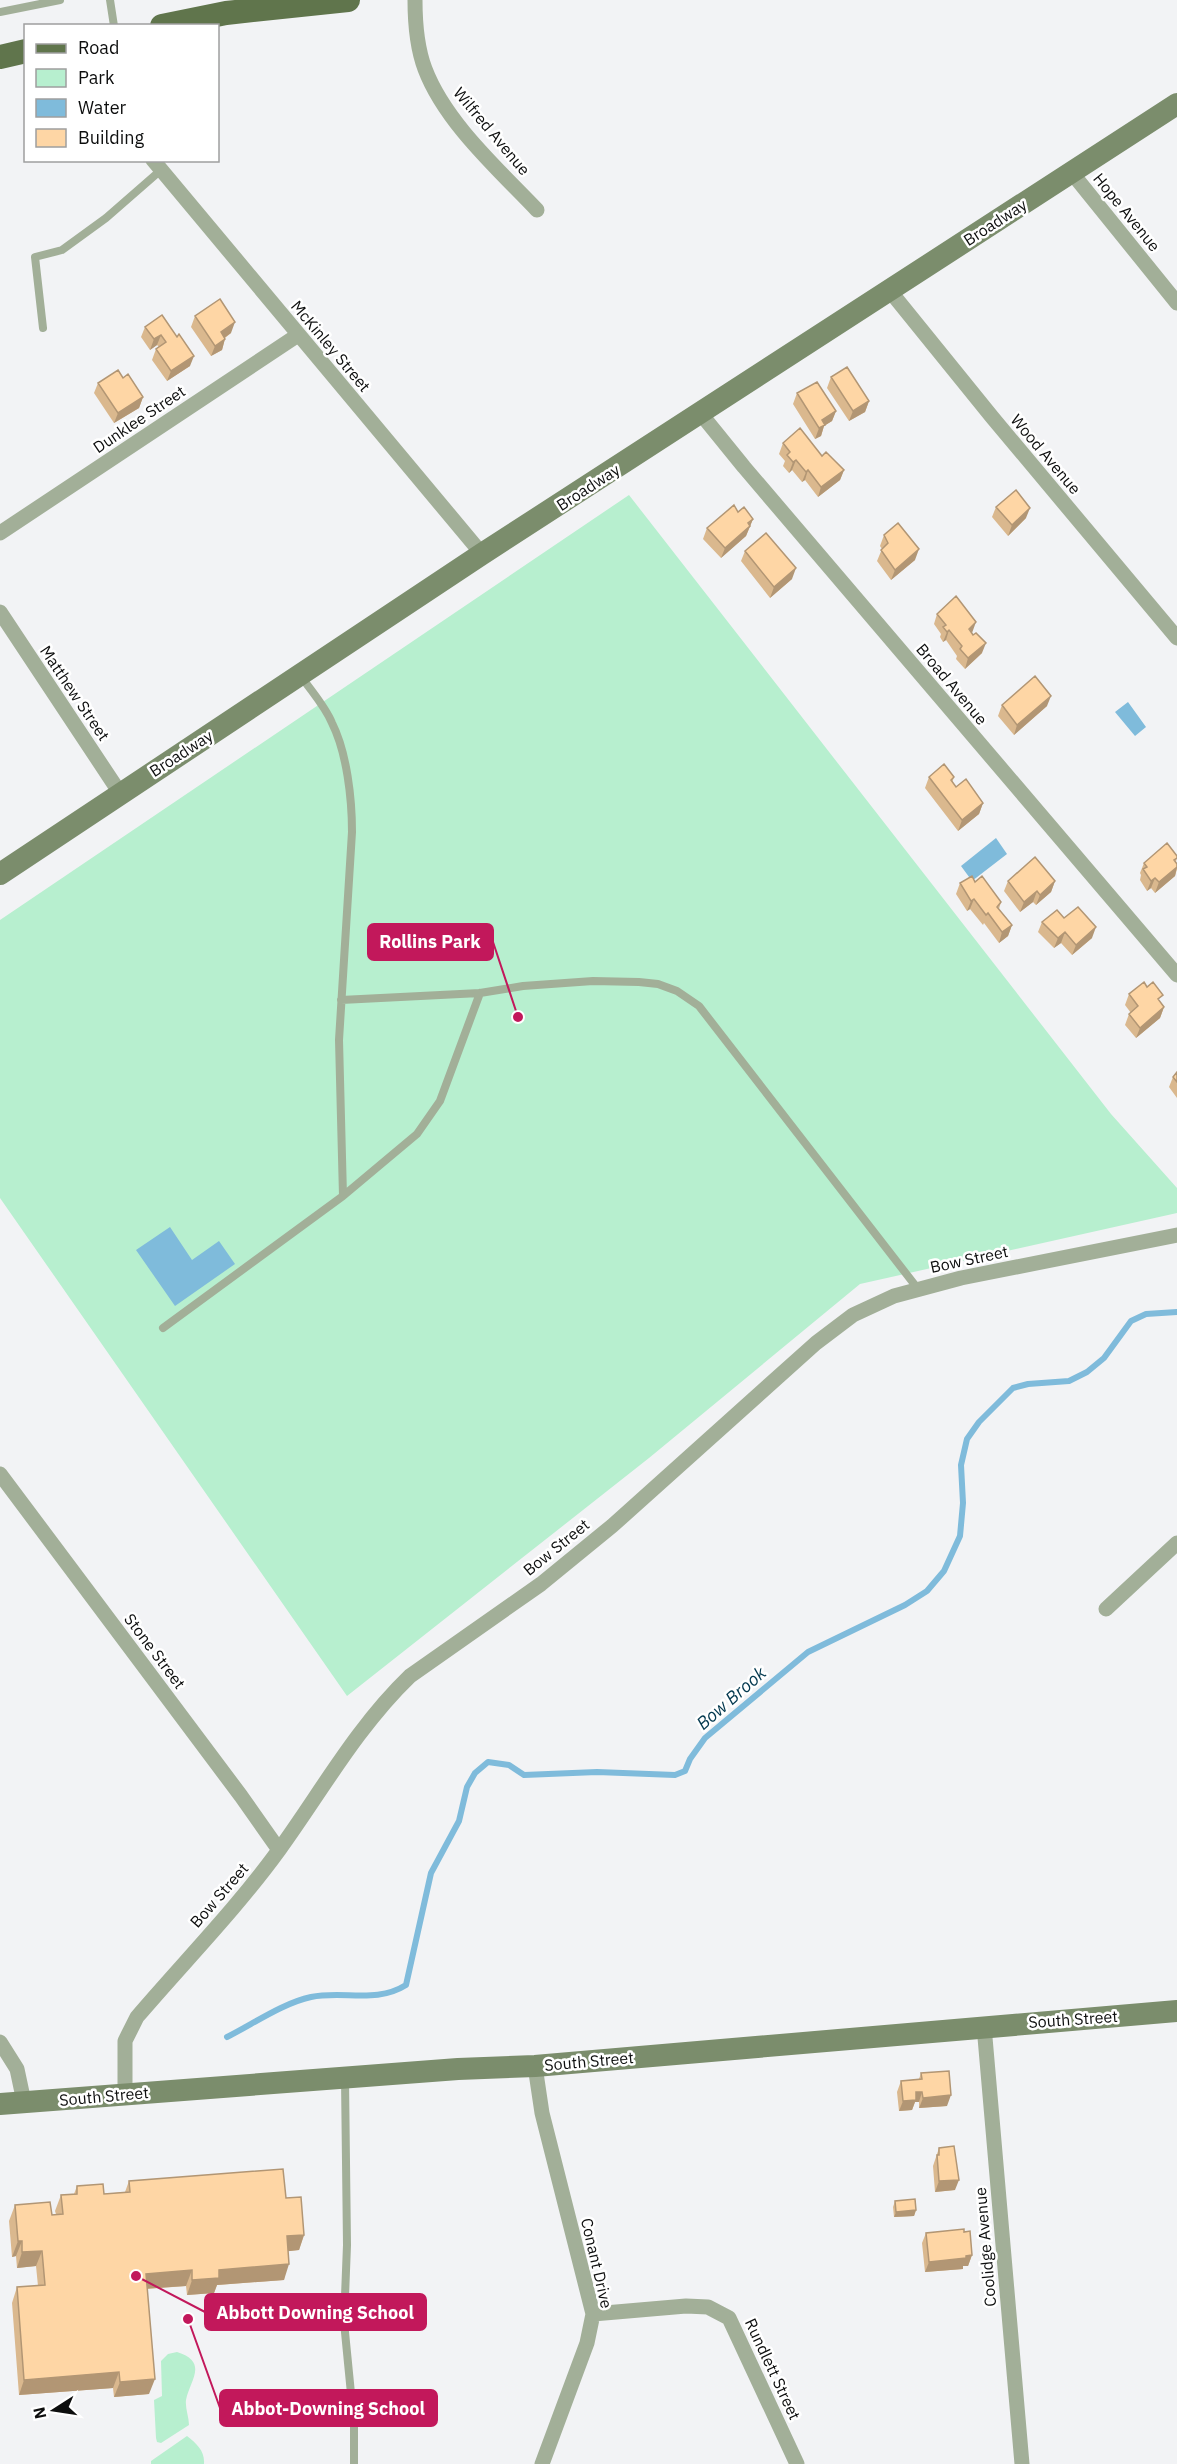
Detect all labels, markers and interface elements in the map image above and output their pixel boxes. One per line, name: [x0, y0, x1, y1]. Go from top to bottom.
legend: [24, 24, 219, 162]
text: Road: [78, 36, 119, 59]
text: Park: [78, 66, 115, 89]
street label: Wilfred Avenue: [449, 83, 535, 179]
text: Water: [78, 96, 127, 119]
text: Building: [78, 126, 145, 149]
street label: Hope Avenue: [1089, 169, 1165, 256]
street label: Broadway: [960, 194, 1030, 250]
street label: McKinley Street: [287, 296, 375, 396]
street label: Dunklee Street: [89, 381, 189, 457]
street label: Wood Avenue: [1007, 410, 1085, 498]
street label: Broadway: [553, 459, 623, 515]
street label: Broad Avenue: [912, 639, 992, 729]
street label: Matthew Street: [36, 642, 114, 744]
street label: Broadway: [146, 725, 216, 781]
callout: Rollins Park: [368, 924, 493, 960]
text: Rollins Park: [379, 930, 481, 953]
street label: Bow Street: [928, 1241, 1010, 1277]
street label: Bow Street: [519, 1514, 593, 1580]
street label: Stone Street: [120, 1609, 190, 1693]
water label: Bow Brook: [691, 1661, 771, 1735]
street label: Bow Street: [185, 1859, 253, 1931]
street label: South Street: [1028, 2006, 1118, 2032]
street label: South Street: [543, 2047, 635, 2075]
street label: South Street: [58, 2082, 150, 2110]
street label: Coolidge Avenue: [970, 2186, 1000, 2308]
street label: Conant Drive: [577, 2216, 617, 2310]
callout: Abbott Downing School: [205, 2294, 426, 2330]
text: Abbott Downing School: [216, 2301, 414, 2324]
street label: Rundlett Street: [741, 2315, 805, 2423]
north arrow: [24, 2380, 84, 2440]
callout: Abbot-Downing School: [220, 2390, 437, 2426]
text: Abbot-Downing School: [231, 2397, 425, 2420]
text: N: [28, 2405, 50, 2421]

